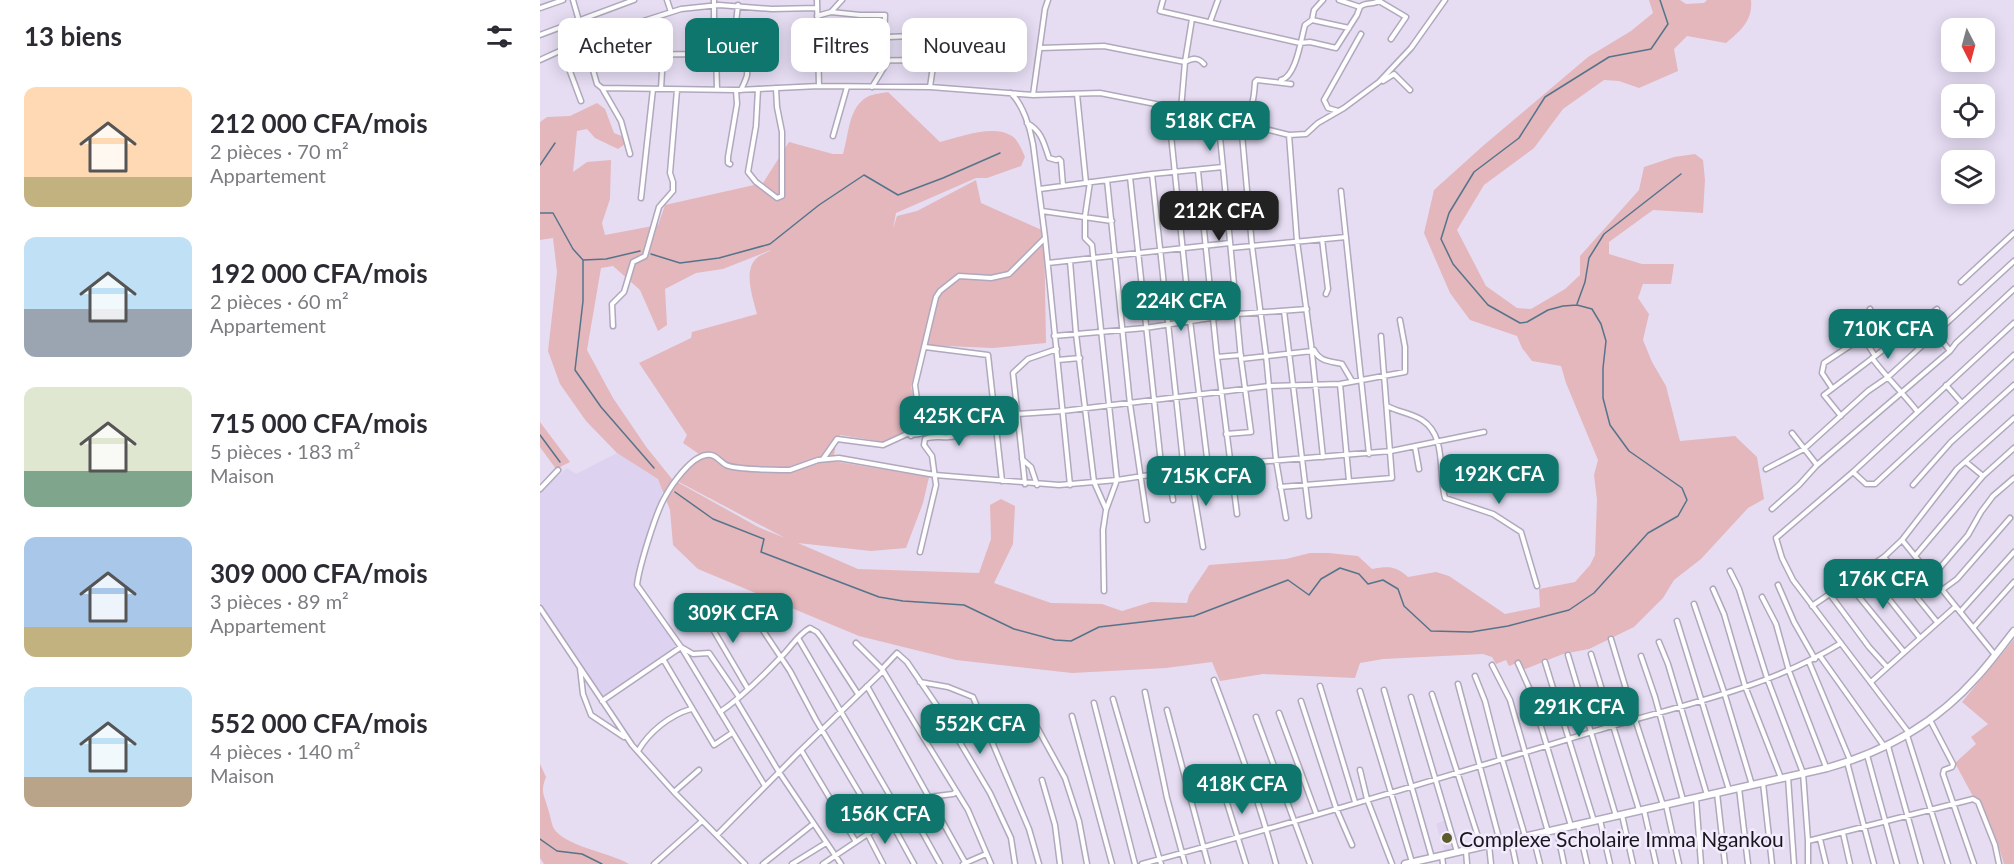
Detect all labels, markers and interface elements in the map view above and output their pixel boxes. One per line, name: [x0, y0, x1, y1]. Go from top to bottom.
chip: Acheter: [558, 18, 673, 72]
chip: Louer: [685, 18, 779, 72]
chip: Filtres: [791, 18, 890, 72]
chip: Nouveau: [902, 18, 1027, 72]
north arrow: [1941, 18, 1995, 72]
map controls: [1941, 18, 1995, 204]
text: 13 biens: [24, 20, 122, 52]
icon: filters: [483, 20, 516, 53]
button: locate: [1941, 84, 1995, 138]
pin: 518K CFA: [1148, 101, 1272, 152]
text: 212 000 CFA/mois: [210, 107, 428, 139]
text: 518K CFA: [1165, 108, 1255, 132]
icon: home: [72, 111, 144, 183]
text: 2 pièces · 70 m²: [210, 139, 349, 163]
button: layers: [1941, 150, 1995, 204]
text: Appartement: [210, 163, 326, 187]
pin: 212K CFA: [1157, 191, 1281, 242]
text: 212K CFA: [1174, 198, 1264, 222]
text: 192 000 CFA/mois: [210, 257, 428, 289]
icon: home: [72, 261, 144, 333]
pin: 224K CFA: [1119, 281, 1243, 332]
text: 224K CFA: [1136, 288, 1226, 312]
text: 2 pièces · 60 m²: [210, 289, 349, 313]
pin: 710K CFA: [1826, 309, 1950, 360]
text: Appartement: [210, 313, 326, 337]
text: 710K CFA: [1843, 316, 1933, 340]
pin: 425K CFA: [897, 396, 1021, 447]
text: 425K CFA: [914, 403, 1004, 427]
text: 715 000 CFA/mois: [210, 407, 428, 439]
icon: home: [72, 411, 144, 483]
text: 5 pièces · 183 m²: [210, 439, 360, 463]
pin: 192K CFA: [1437, 454, 1561, 505]
pin: 715K CFA: [1144, 456, 1268, 507]
text: 192K CFA: [1454, 461, 1544, 485]
text: Maison: [210, 463, 274, 487]
text: 715K CFA: [1161, 463, 1251, 487]
text: 309 000 CFA/mois: [210, 557, 428, 589]
pin: 176K CFA: [1821, 559, 1945, 610]
icon: home: [72, 561, 144, 633]
text: 176K CFA: [1838, 566, 1928, 590]
text: 3 pièces · 89 m²: [210, 589, 349, 613]
pin: 309K CFA: [671, 593, 795, 644]
text: 309K CFA: [688, 600, 778, 624]
text: Appartement: [210, 613, 326, 637]
pin: 291K CFA: [1517, 687, 1641, 738]
text: 291K CFA: [1534, 694, 1624, 718]
pin: 552K CFA: [918, 704, 1042, 755]
text: 552 000 CFA/mois: [210, 707, 428, 739]
icon: home: [72, 711, 144, 783]
text: 552K CFA: [935, 711, 1025, 735]
text: 4 pièces · 140 m²: [210, 739, 360, 763]
text: Maison: [210, 763, 274, 787]
pin: 418K CFA: [1180, 764, 1304, 815]
text: 418K CFA: [1197, 771, 1287, 795]
pin: 156K CFA: [823, 794, 947, 845]
text: 156K CFA: [840, 801, 930, 825]
place label: Complexe Scholaire Imma Ngankou: [1459, 826, 1784, 851]
marker: Complexe Scholaire Imma Ngankou: [1440, 831, 1454, 845]

